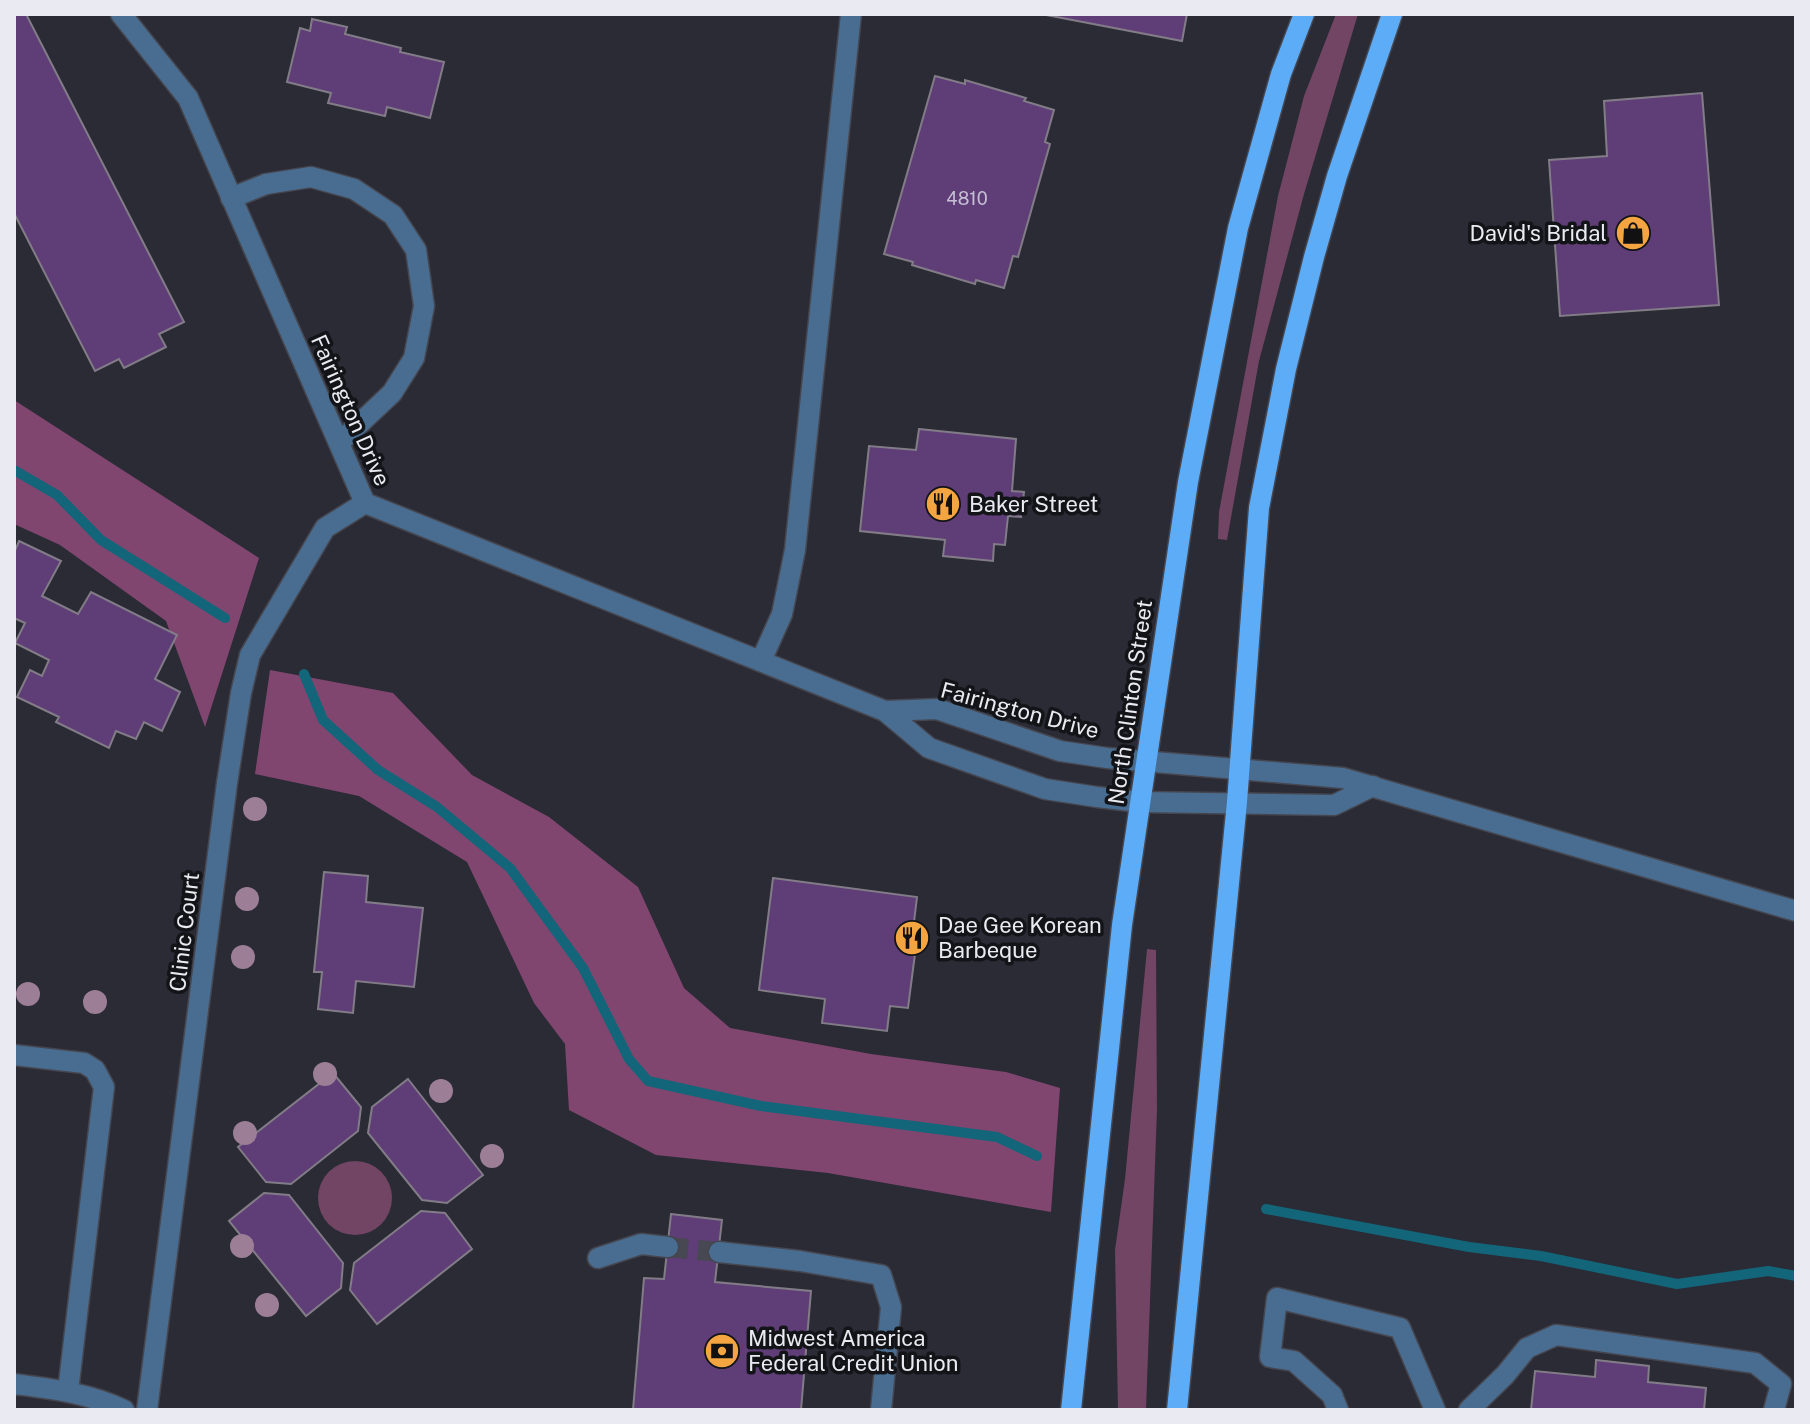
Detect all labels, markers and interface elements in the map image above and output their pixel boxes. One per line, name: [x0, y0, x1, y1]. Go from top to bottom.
house number: 4810: [946, 188, 988, 209]
shop icon: David's Bridal: [1614, 214, 1652, 252]
place label: David's Bridal: [1469, 220, 1607, 246]
street label: Fairington Drive: [306, 330, 396, 490]
restaurant icon: Baker Street: [924, 485, 962, 523]
place label: Baker Street: [969, 491, 1098, 517]
street label: North Clinton Street: [1103, 598, 1157, 806]
street label: Fairington Drive: [938, 676, 1102, 744]
street label: Clinic Court: [164, 871, 204, 993]
place label: Dae Gee Korean Barbeque: [938, 912, 1102, 963]
restaurant icon: Dae Gee Korean Barbeque: [893, 919, 931, 957]
place label: Midwest America Federal Credit Union: [748, 1325, 959, 1376]
bank icon: Midwest America Federal Credit Union: [703, 1332, 741, 1370]

